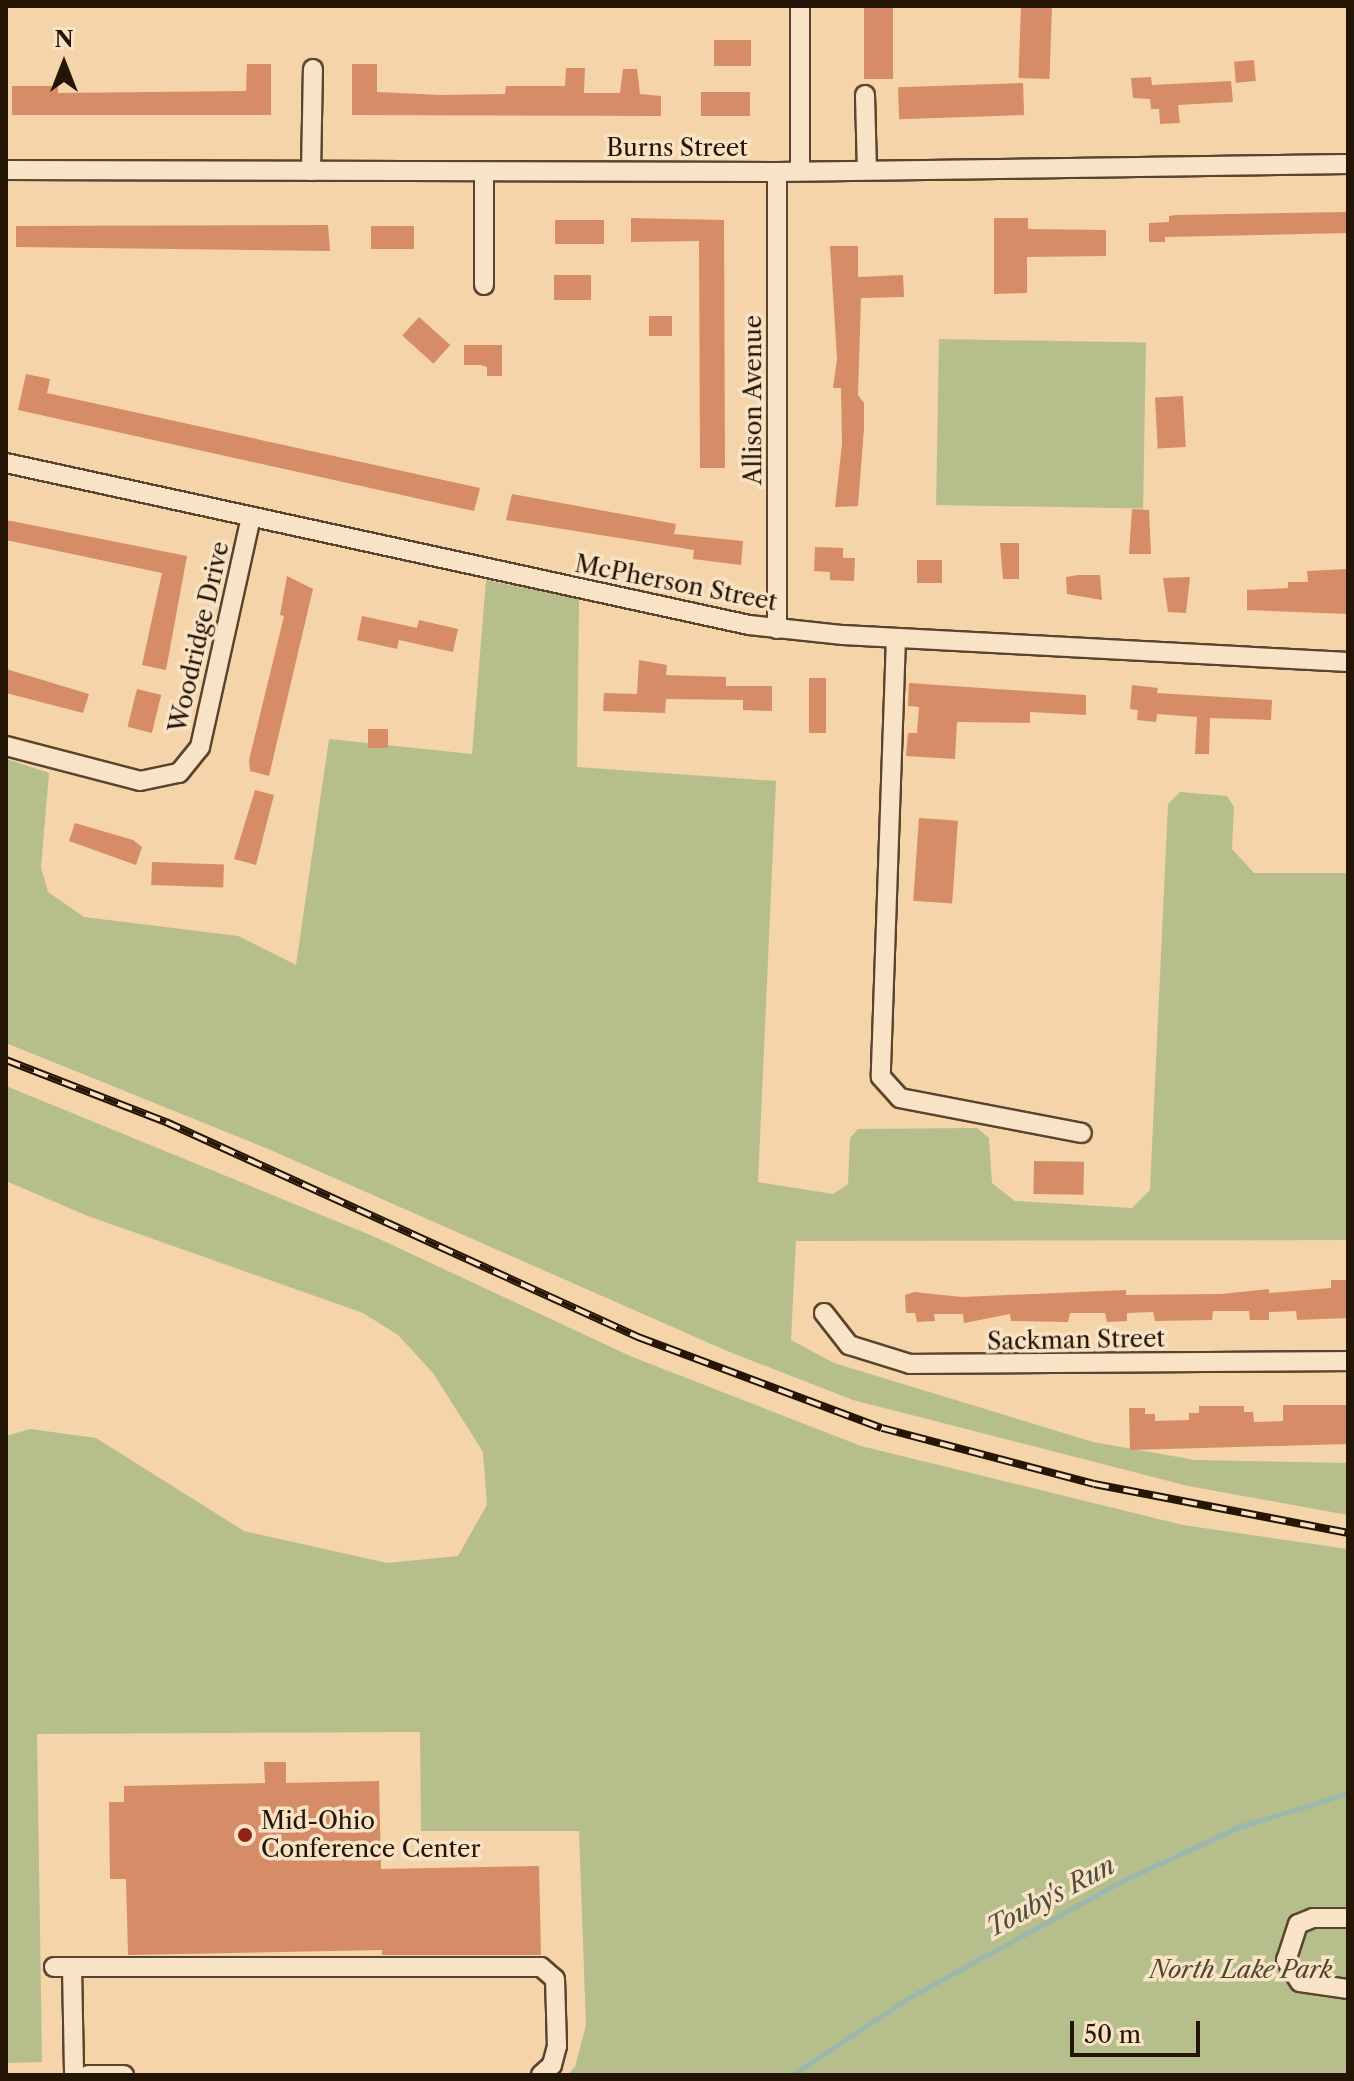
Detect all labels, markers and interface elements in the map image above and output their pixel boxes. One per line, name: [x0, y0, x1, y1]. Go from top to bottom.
north arrow: [24, 24, 104, 104]
text: N: [54, 26, 74, 53]
street label: Burns Street: [606, 134, 748, 162]
street label: Allison Avenue: [739, 314, 767, 486]
street label: Woodridge Drive: [163, 539, 235, 735]
street label: McPherson Street: [572, 549, 780, 617]
street label: Sackman Street: [987, 1324, 1165, 1356]
place label: Mid-Ohio Conference Center: [261, 1807, 481, 1863]
marker: Mid-Ohio Conference Center: [236, 1826, 254, 1844]
water label: Touby's Run: [981, 1850, 1121, 1944]
park label: North Lake Park: [1149, 1956, 1333, 1984]
scale bar: [1074, 2005, 1204, 2055]
text: 50 m: [1084, 2020, 1141, 2049]

